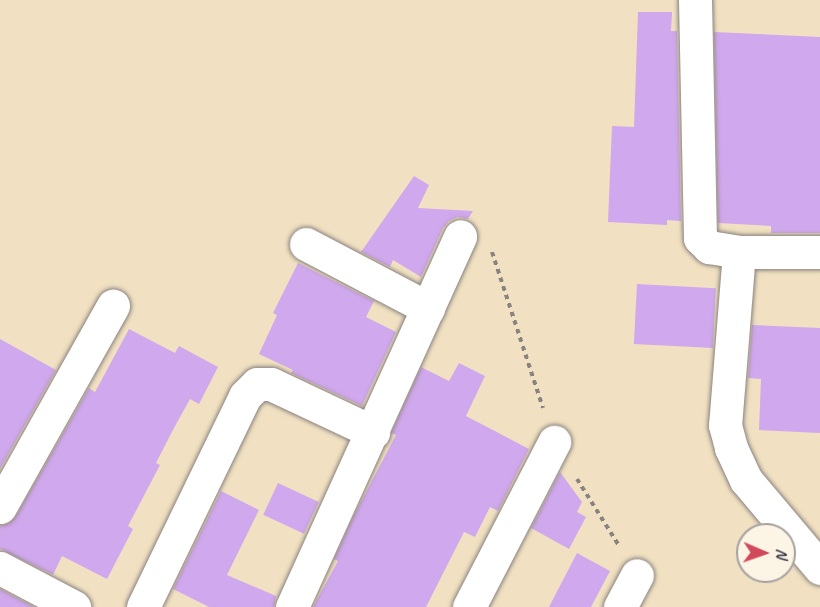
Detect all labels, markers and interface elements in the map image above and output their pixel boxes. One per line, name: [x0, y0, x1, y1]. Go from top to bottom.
north arrow: [736, 523, 796, 583]
text: N: [772, 548, 792, 559]

